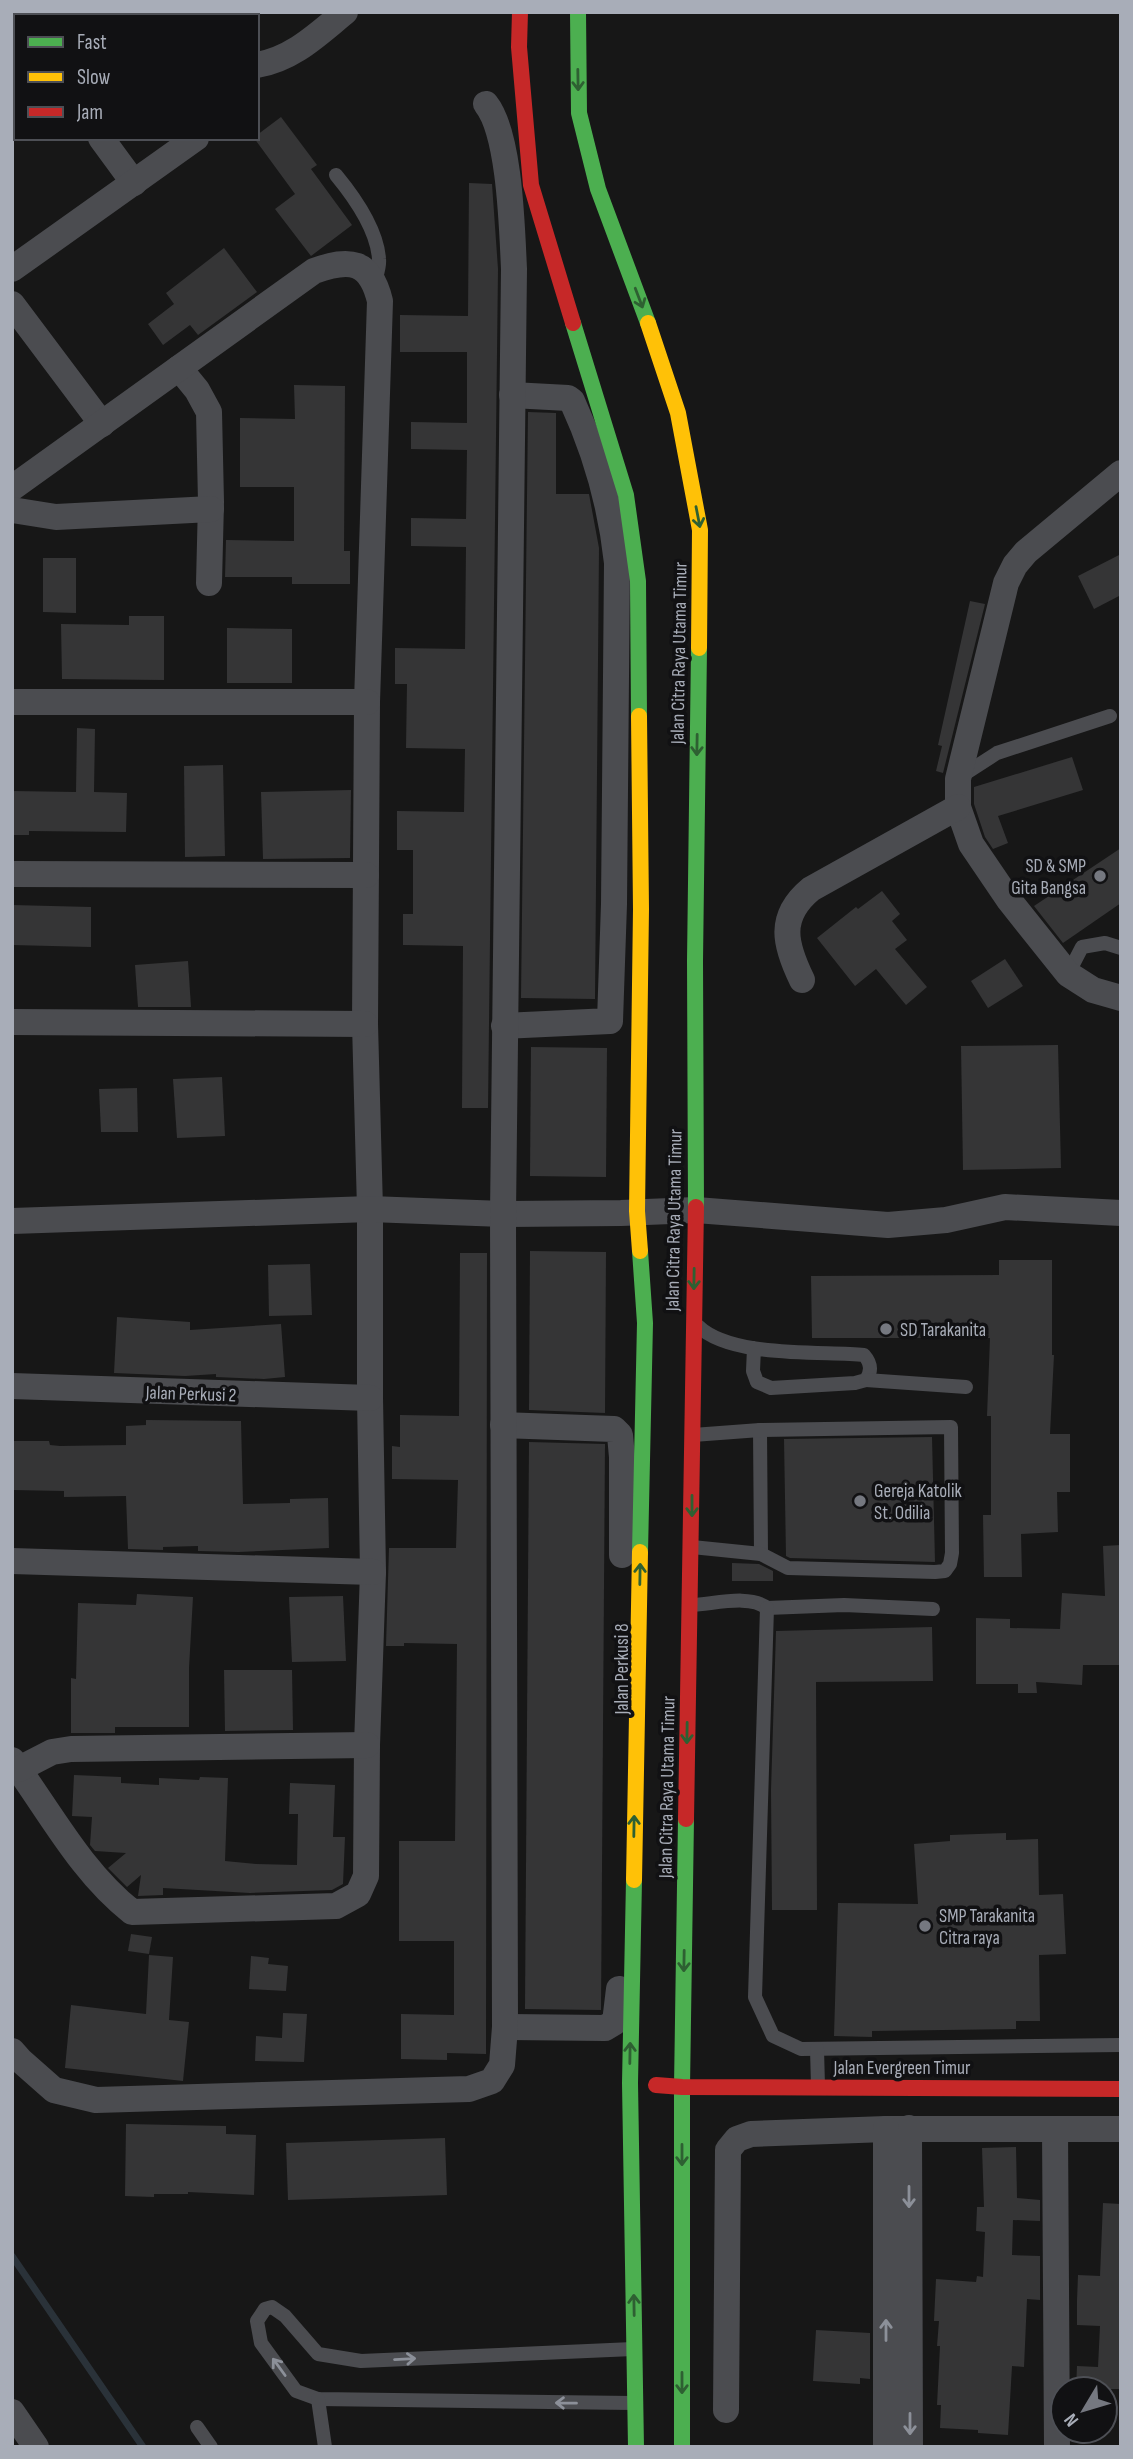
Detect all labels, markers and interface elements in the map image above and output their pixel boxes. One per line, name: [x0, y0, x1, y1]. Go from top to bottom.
legend: [14, 14, 259, 140]
text: Fast: [77, 30, 107, 55]
text: Slow: [77, 65, 111, 90]
one-way arrow: [571, 69, 585, 92]
text: Jam: [76, 100, 103, 125]
one-way arrow: [634, 287, 646, 309]
one-way arrow: [692, 505, 705, 528]
street label: Jalan Citra Raya Utama Timur: [666, 561, 693, 745]
one-way arrow: [690, 733, 704, 756]
place label: SD & SMP Gita Bangsa: [1011, 855, 1086, 900]
marker: SD & SMP Gita Bangsa: [1092, 868, 1108, 884]
street label: Jalan Citra Raya Utama Timur: [661, 1128, 688, 1312]
one-way arrow: [687, 1267, 701, 1290]
place label: SD Tarakanita: [900, 1319, 986, 1342]
marker: SD Tarakanita: [878, 1321, 894, 1337]
street label: Jalan Perkusi 2: [144, 1381, 237, 1408]
place label: Gereja Katolik St. Odilia: [874, 1480, 962, 1525]
marker: Gereja Katolik St. Odilia: [852, 1493, 868, 1509]
one-way arrow: [685, 1494, 699, 1517]
one-way arrow: [633, 1562, 646, 1585]
street label: Jalan Perkusi 8: [611, 1623, 634, 1716]
street label: Jalan Citra Raya Utama Timur: [654, 1695, 681, 1879]
one-way arrow: [681, 1722, 694, 1745]
one-way arrow: [627, 1814, 641, 1837]
place label: SMP Tarakanita Citra raya: [939, 1905, 1035, 1950]
marker: SMP Tarakanita Citra raya: [917, 1918, 933, 1934]
one-way arrow: [677, 1949, 691, 1972]
one-way arrow: [623, 2042, 637, 2065]
street label: Jalan Evergreen Timur: [833, 2057, 971, 2080]
one-way arrow: [675, 2143, 689, 2166]
one-way arrow: [902, 2185, 916, 2208]
one-way arrow: [627, 2294, 641, 2317]
one-way arrow: [879, 2318, 893, 2341]
one-way arrow: [393, 2352, 416, 2365]
one-way arrow: [272, 2358, 286, 2377]
one-way arrow: [675, 2371, 689, 2394]
north arrow: [1049, 2375, 1119, 2445]
one-way arrow: [555, 2396, 578, 2409]
text: N: [1060, 2408, 1084, 2431]
one-way arrow: [903, 2412, 917, 2435]

